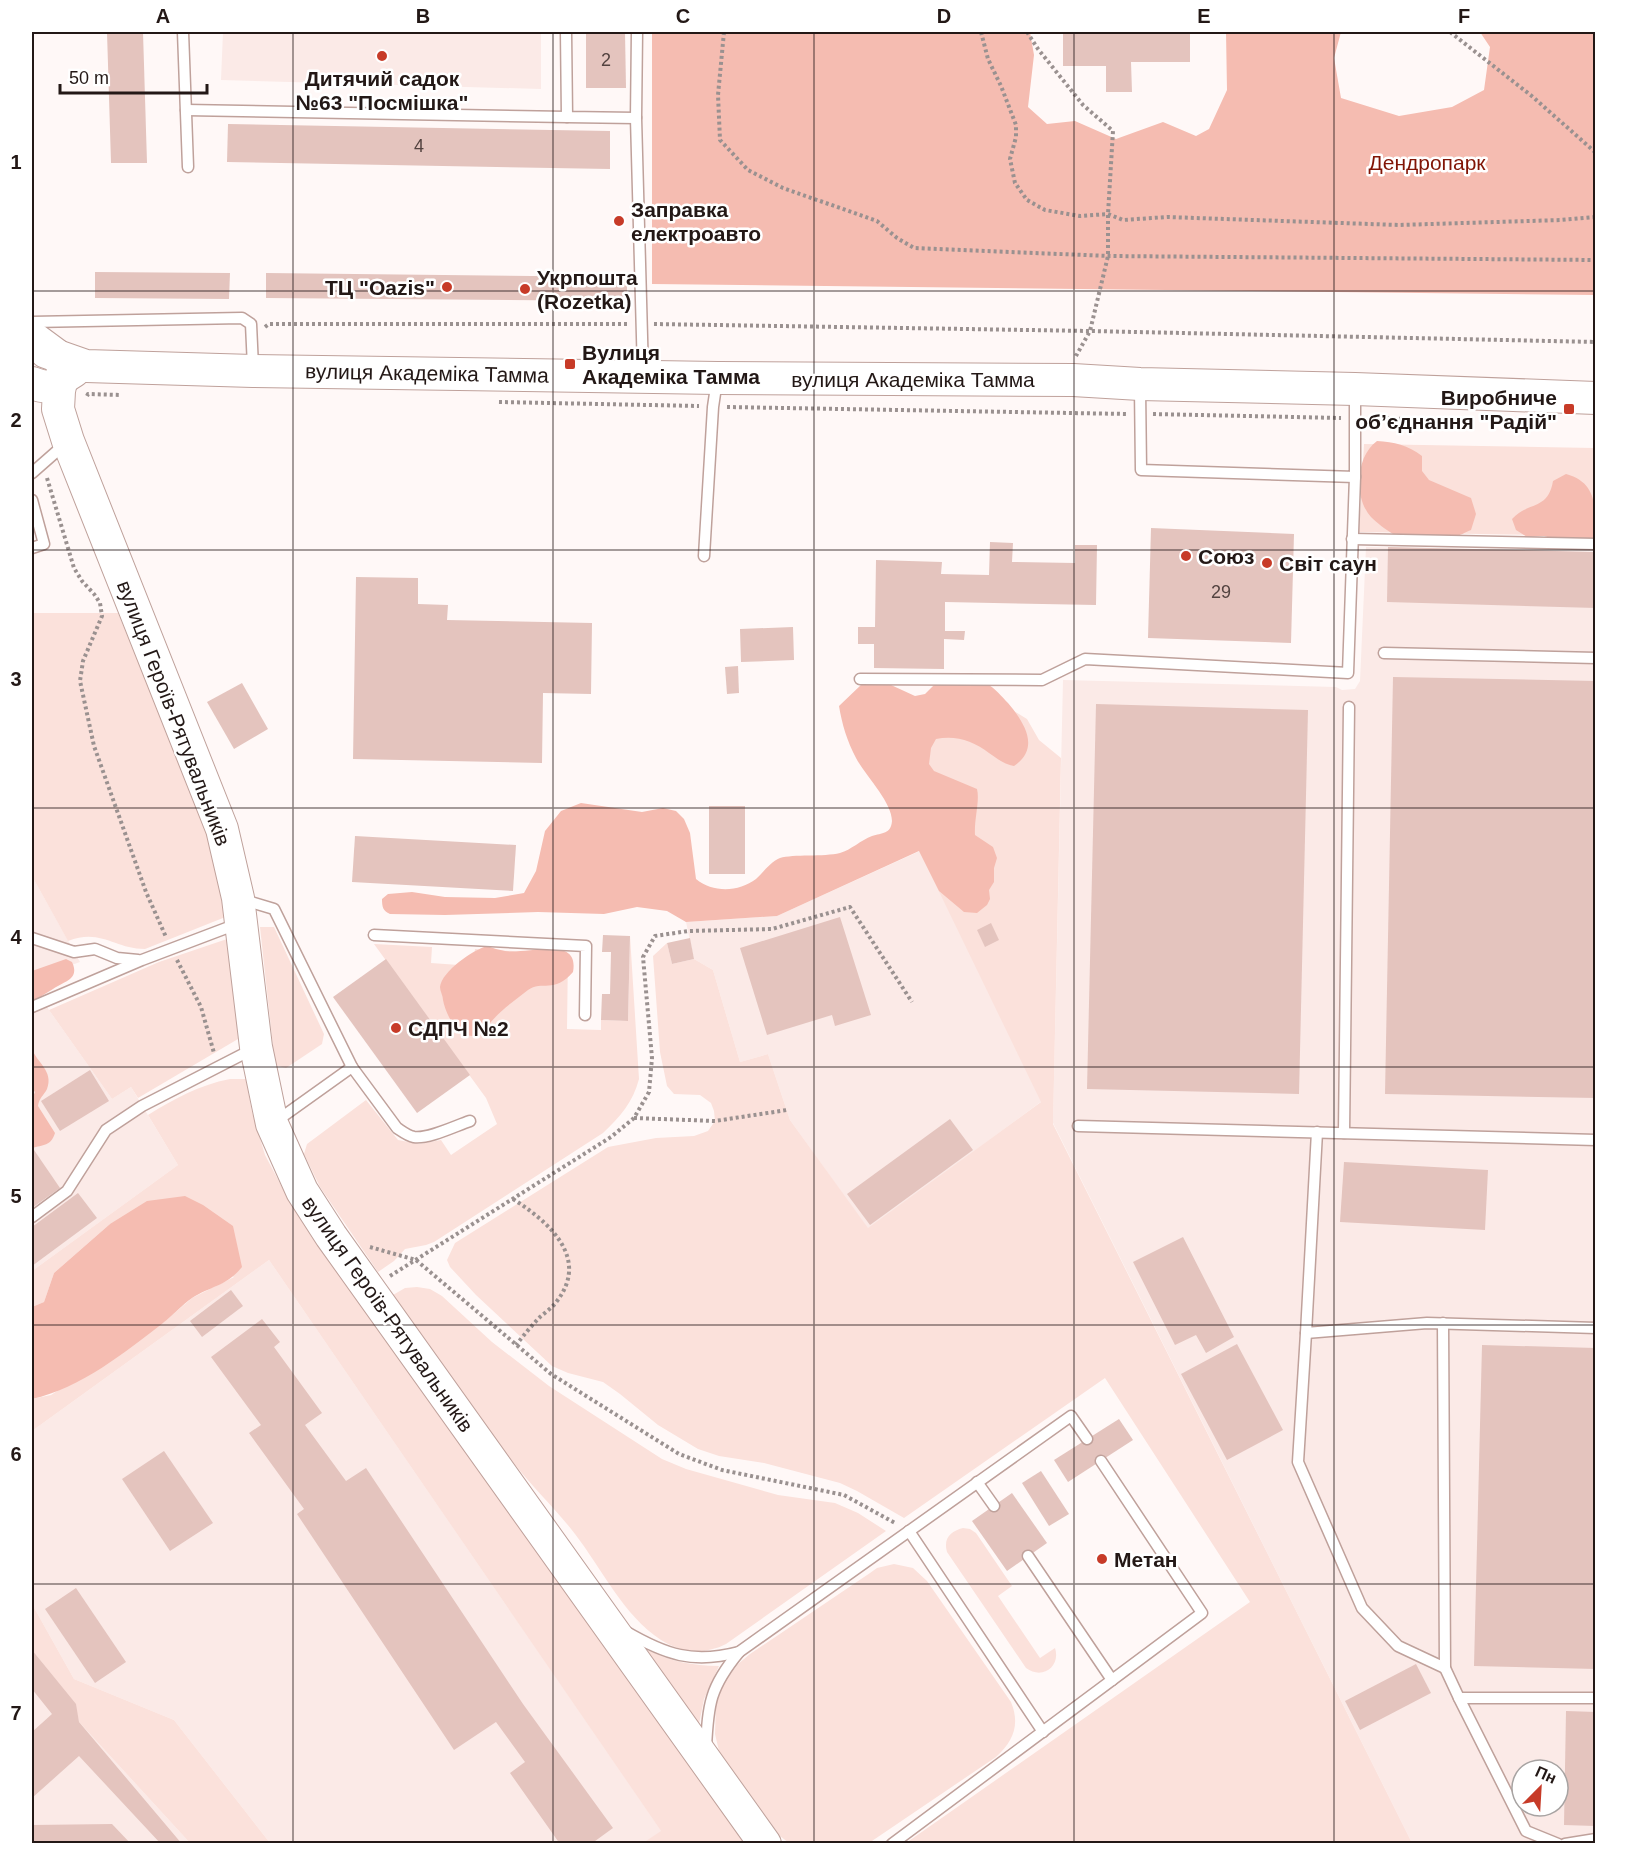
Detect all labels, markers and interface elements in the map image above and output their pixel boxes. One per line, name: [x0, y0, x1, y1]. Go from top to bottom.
text: A: [156, 5, 170, 27]
text: B: [416, 5, 430, 27]
text: C: [676, 5, 690, 27]
text: D: [937, 5, 951, 27]
text: E: [1197, 5, 1211, 27]
text: F: [1458, 5, 1470, 27]
marker: Дитячий садок №63 "Посмішка": [375, 49, 389, 63]
house number: 2: [601, 50, 611, 70]
scale bar: [60, 57, 207, 95]
place label: Дитячий садок №63 "Посмішка": [296, 67, 468, 114]
text: 50 m: [69, 68, 109, 88]
house number: 4: [414, 136, 424, 156]
text: 1: [10, 151, 22, 173]
park label: Дендропарк: [1368, 151, 1486, 174]
place label: Заправка електроавто: [631, 198, 761, 245]
marker: Заправка електроавто: [612, 214, 626, 228]
place label: Укрпошта (Rozetka): [537, 266, 638, 313]
place label: ТЦ "Oazis": [325, 276, 435, 299]
marker: ТЦ "Oazis": [440, 280, 454, 294]
marker: Укрпошта (Rozetka): [518, 282, 532, 296]
place label: Вулиця Академіка Тамма: [582, 341, 760, 388]
marker: Вулиця Академіка Тамма: [563, 357, 577, 371]
street label: вулиця Академіка Тамма: [305, 359, 549, 387]
street label: вулиця Академіка Тамма: [791, 368, 1035, 391]
place label: Виробниче об’єднання "Радій": [1355, 386, 1557, 433]
marker: Виробниче об’єднання "Радій": [1562, 402, 1576, 416]
text: 2: [10, 409, 22, 431]
place label: Союз: [1198, 545, 1254, 568]
marker: Союз: [1179, 549, 1193, 563]
place label: Світ саун: [1279, 552, 1377, 575]
marker: Світ саун: [1260, 556, 1274, 570]
street label: вулиця Героїв-Рятувальників: [113, 577, 235, 849]
house number: 29: [1211, 582, 1231, 602]
text: 3: [10, 668, 22, 690]
text: 4: [10, 926, 22, 948]
place label: СДПЧ №2: [408, 1017, 509, 1040]
marker: СДПЧ №2: [389, 1021, 403, 1035]
text: 5: [10, 1185, 22, 1207]
street label: вулиця Героїв-Рятувальників: [298, 1192, 478, 1436]
text: 6: [10, 1443, 22, 1465]
place label: Метан: [1114, 1548, 1178, 1571]
marker: Метан: [1095, 1552, 1109, 1566]
text: 7: [10, 1702, 22, 1724]
north arrow: [1510, 1758, 1570, 1818]
text: Пн: [1533, 1763, 1559, 1787]

